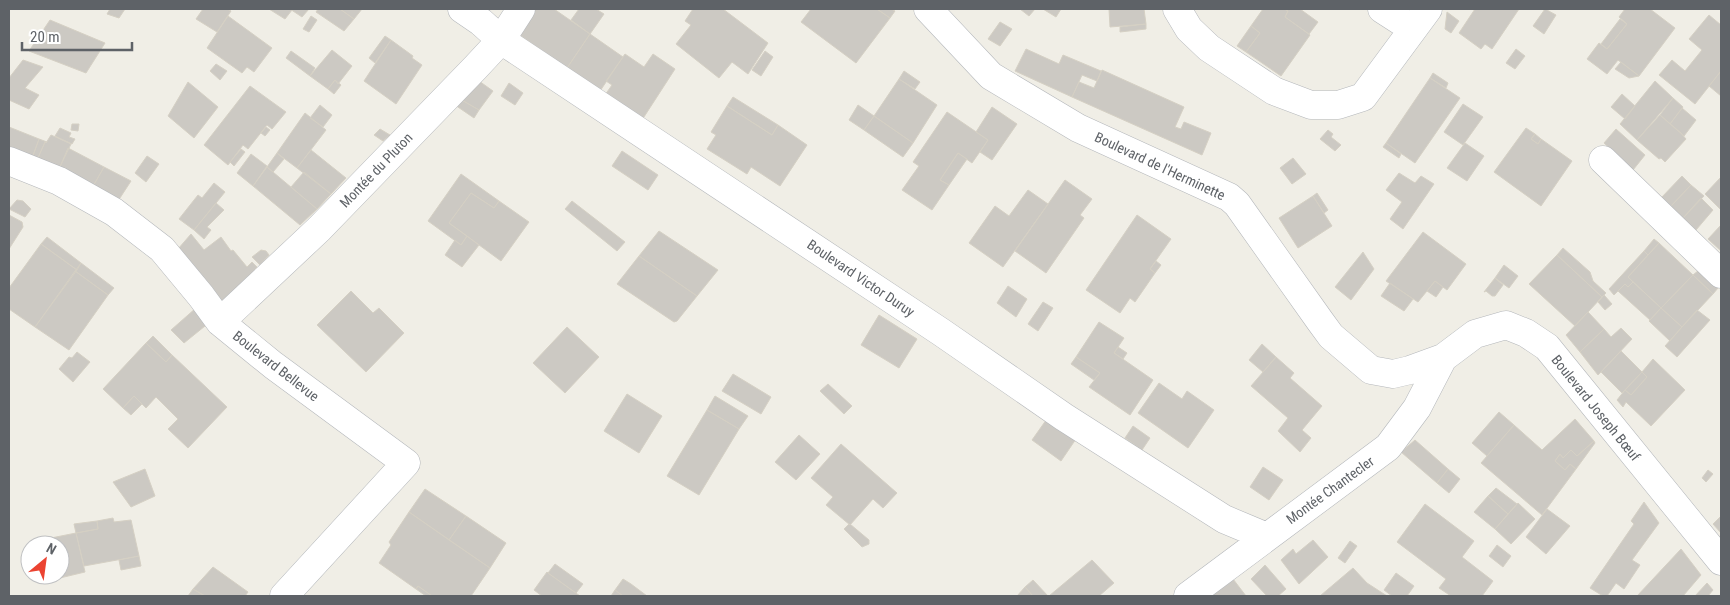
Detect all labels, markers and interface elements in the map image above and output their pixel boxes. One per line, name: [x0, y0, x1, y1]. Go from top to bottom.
scale bar: [22, 20, 132, 52]
text: 20 m: [30, 28, 60, 46]
street label: Montée du Pluton: [336, 129, 416, 211]
street label: Boulevard de l'Herminette: [1092, 129, 1228, 203]
street label: Boulevard Victor Duruy: [804, 236, 918, 320]
street label: Boulevard Bellevue: [230, 328, 322, 405]
street label: Boulevard Joseph Bœuf: [1548, 352, 1644, 465]
street label: Montée Chantecler: [1283, 453, 1377, 527]
north arrow: [20, 535, 70, 585]
text: N: [44, 540, 59, 558]

